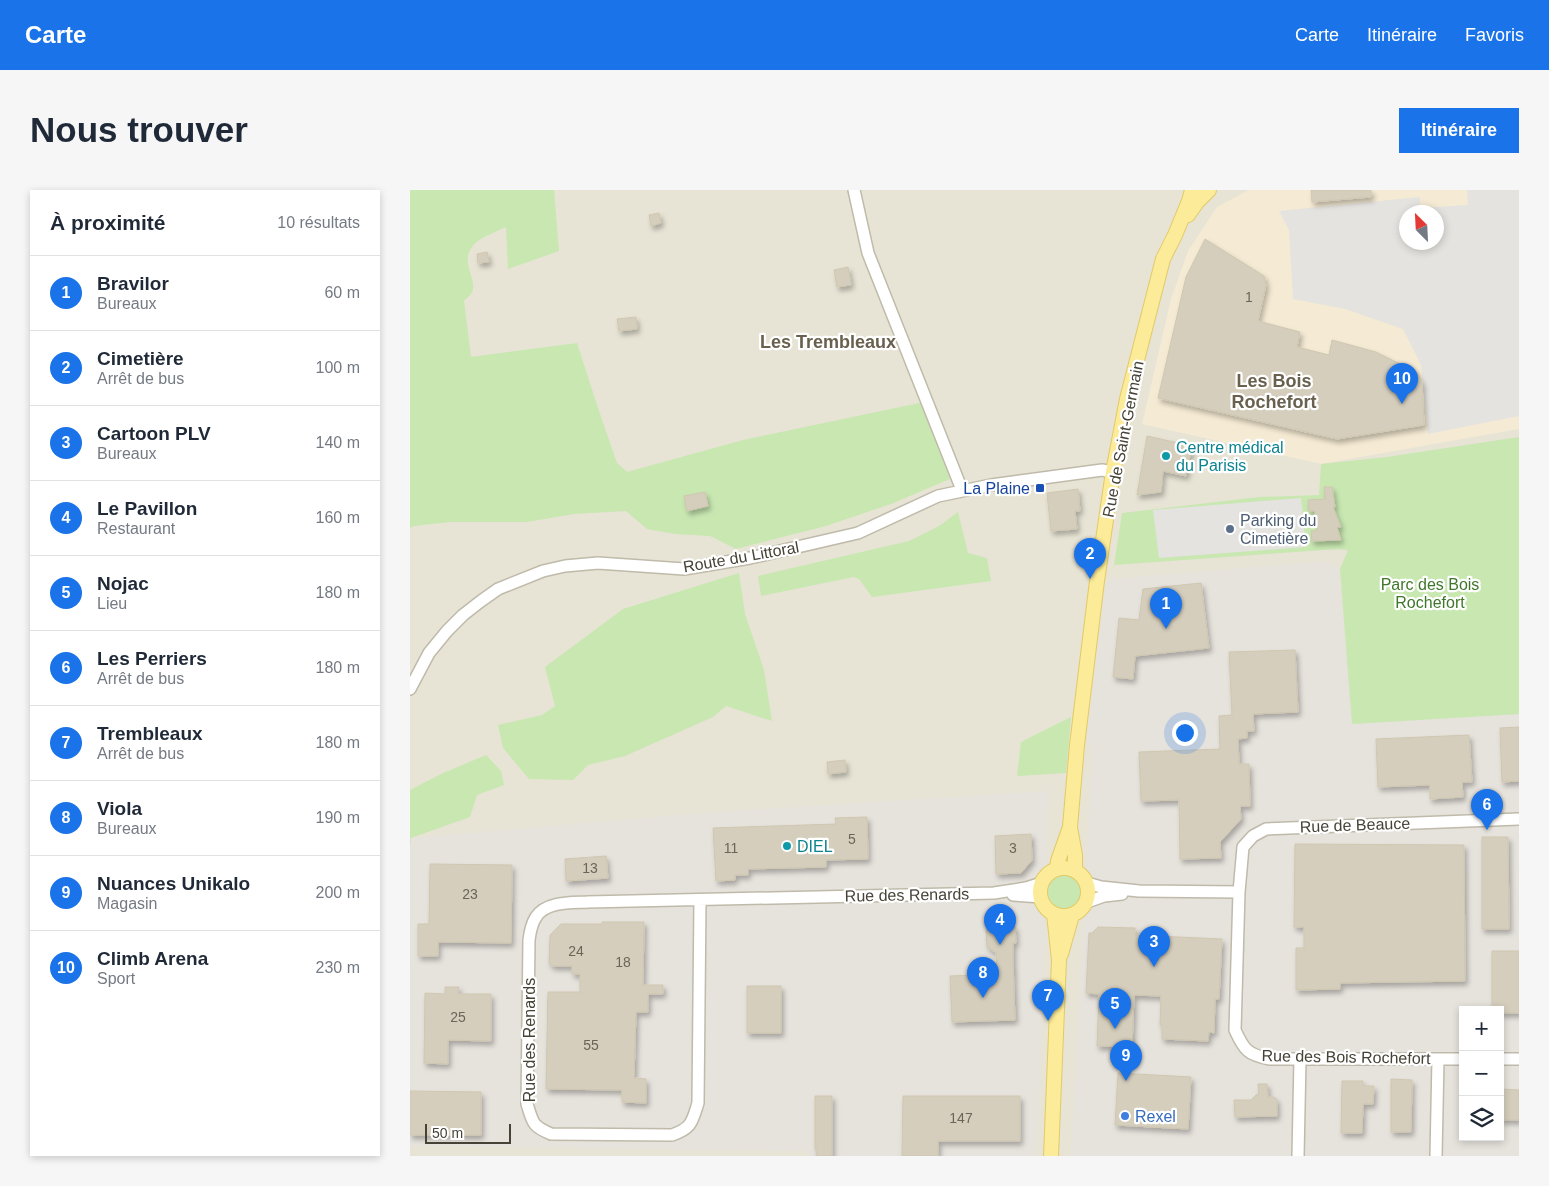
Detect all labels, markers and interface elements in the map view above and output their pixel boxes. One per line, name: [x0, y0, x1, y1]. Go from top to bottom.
text: Carte: [25, 21, 86, 48]
text: Carte: [1295, 25, 1339, 45]
text: Itinéraire: [1367, 25, 1437, 45]
text: Favoris: [1465, 25, 1524, 45]
button: Itinéraire: [1399, 108, 1519, 153]
text: Nous trouver: [30, 110, 248, 149]
north arrow: [1399, 205, 1444, 250]
text: À proximité: [50, 211, 166, 234]
text: 10 résultats: [277, 214, 360, 231]
text: Bravilor: [97, 273, 169, 294]
text: 1: [62, 284, 70, 301]
text: 60 m: [324, 284, 360, 301]
house number: 1: [1245, 289, 1253, 305]
text: Bureaux: [97, 295, 157, 312]
district label: Les Trembleaux: [760, 332, 896, 352]
text: Cimetière: [97, 348, 184, 369]
text: 2: [62, 359, 70, 376]
text: 100 m: [316, 359, 360, 376]
street label: Rue de Saint-Germain: [1099, 359, 1147, 519]
pin: 10: [1386, 363, 1418, 404]
text: Arrêt de bus: [97, 370, 184, 387]
district label: Les Bois Rochefort: [1232, 371, 1317, 412]
text: Cartoon PLV: [97, 423, 211, 444]
text: 3: [62, 434, 70, 451]
text: 140 m: [316, 434, 360, 451]
place label: Centre médical du Parisis: [1176, 439, 1284, 474]
text: Bureaux: [97, 445, 157, 462]
marker: Centre médical du Parisis: [1160, 450, 1172, 462]
place label: La Plaine: [963, 480, 1030, 497]
marker: La Plaine: [1034, 482, 1046, 494]
text: Le Pavillon: [97, 498, 197, 519]
text: 4: [62, 509, 70, 526]
text: 160 m: [316, 509, 360, 526]
place label: Parking du Cimetière: [1240, 512, 1317, 547]
text: Restaurant: [97, 520, 175, 537]
marker: Parking du Cimetière: [1224, 523, 1236, 535]
street label: Route du Littoral: [682, 538, 800, 576]
pin: 2: [1074, 538, 1106, 579]
text: Nojac: [97, 573, 149, 594]
park label: Parc des Bois Rochefort: [1381, 576, 1479, 611]
text: 5: [62, 584, 70, 601]
text: 180 m: [316, 584, 360, 601]
pin: 1: [1150, 588, 1182, 629]
text: Lieu: [97, 595, 127, 612]
text: Les Perriers: [97, 648, 207, 669]
text: 6: [62, 659, 70, 676]
text: 180 m: [316, 659, 360, 676]
text: Arrêt de bus: [97, 670, 184, 687]
your location: [1172, 720, 1198, 746]
text: Trembleaux: [97, 723, 203, 744]
text: 7: [62, 734, 70, 751]
text: 180 m: [316, 734, 360, 751]
text: Arrêt de bus: [97, 745, 184, 762]
pin: 6: [1471, 789, 1503, 830]
text: Viola: [97, 798, 142, 819]
text: 8: [62, 809, 70, 826]
text: 190 m: [316, 809, 360, 826]
street label: Rue de Beauce: [1300, 815, 1411, 835]
text: Bureaux: [97, 820, 157, 837]
house number: 5: [848, 831, 856, 847]
place label: DIEL: [797, 838, 833, 855]
house number: 11: [724, 840, 738, 856]
marker: DIEL: [781, 840, 793, 852]
house number: 3: [1009, 840, 1017, 856]
house number: 13: [582, 860, 598, 876]
text: Nuances Unikalo: [97, 873, 250, 894]
text: 9: [62, 884, 70, 901]
text: 200 m: [316, 884, 360, 901]
street label: Rue des Renards: [845, 885, 969, 905]
house number: 23: [462, 886, 478, 902]
text: Magasin: [97, 895, 157, 912]
pin: 4: [984, 904, 1016, 945]
pin: 3: [1138, 926, 1170, 967]
house number: 24: [568, 943, 584, 959]
text: Climb Arena: [97, 948, 208, 969]
house number: 18: [615, 954, 631, 970]
pin: 8: [967, 957, 999, 998]
text: 10: [57, 959, 75, 976]
text: 230 m: [316, 959, 360, 976]
text: Sport: [97, 970, 135, 987]
street label: Rue des Renards: [521, 978, 538, 1102]
pin: 7: [1032, 980, 1064, 1021]
pin: 5: [1099, 988, 1131, 1029]
map controls: [1459, 1006, 1504, 1141]
button: +: [1459, 1006, 1504, 1051]
house number: 25: [450, 1009, 466, 1025]
house number: 55: [583, 1037, 599, 1053]
pin: 9: [1110, 1040, 1142, 1081]
street label: Rue des Bois Rochefort: [1261, 1047, 1431, 1067]
button: −: [1459, 1051, 1504, 1096]
button: layers: [1459, 1096, 1504, 1141]
place label: Rexel: [1135, 1108, 1176, 1125]
house number: 147: [949, 1110, 973, 1126]
marker: Rexel: [1119, 1110, 1131, 1122]
scale bar: [425, 1121, 511, 1144]
text: 50 m: [432, 1125, 463, 1141]

